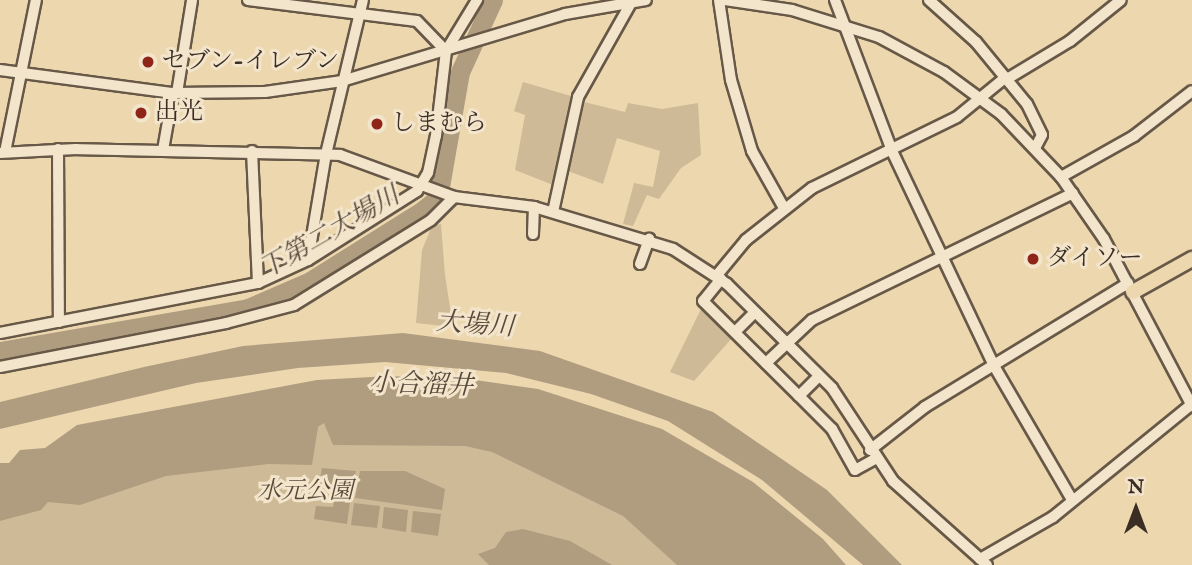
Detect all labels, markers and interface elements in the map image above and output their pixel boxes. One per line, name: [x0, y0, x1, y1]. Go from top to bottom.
place label: セブン-イレブン: [162, 48, 341, 76]
marker: セブン-イレブン: [140, 54, 156, 70]
place label: 出光: [155, 99, 203, 127]
marker: 出光: [133, 105, 149, 121]
place label: しまむら: [391, 110, 487, 138]
marker: しまむら: [369, 116, 385, 132]
water label: 下第二大場川: [255, 180, 405, 286]
place label: ダイソー: [1047, 245, 1143, 273]
marker: ダイソー: [1025, 251, 1041, 267]
water label: 大場川: [435, 307, 515, 343]
water label: 小合溜井: [368, 368, 474, 402]
north arrow: [1101, 474, 1171, 544]
text: N: [1128, 476, 1144, 500]
park label: 水元公園: [257, 478, 353, 506]

